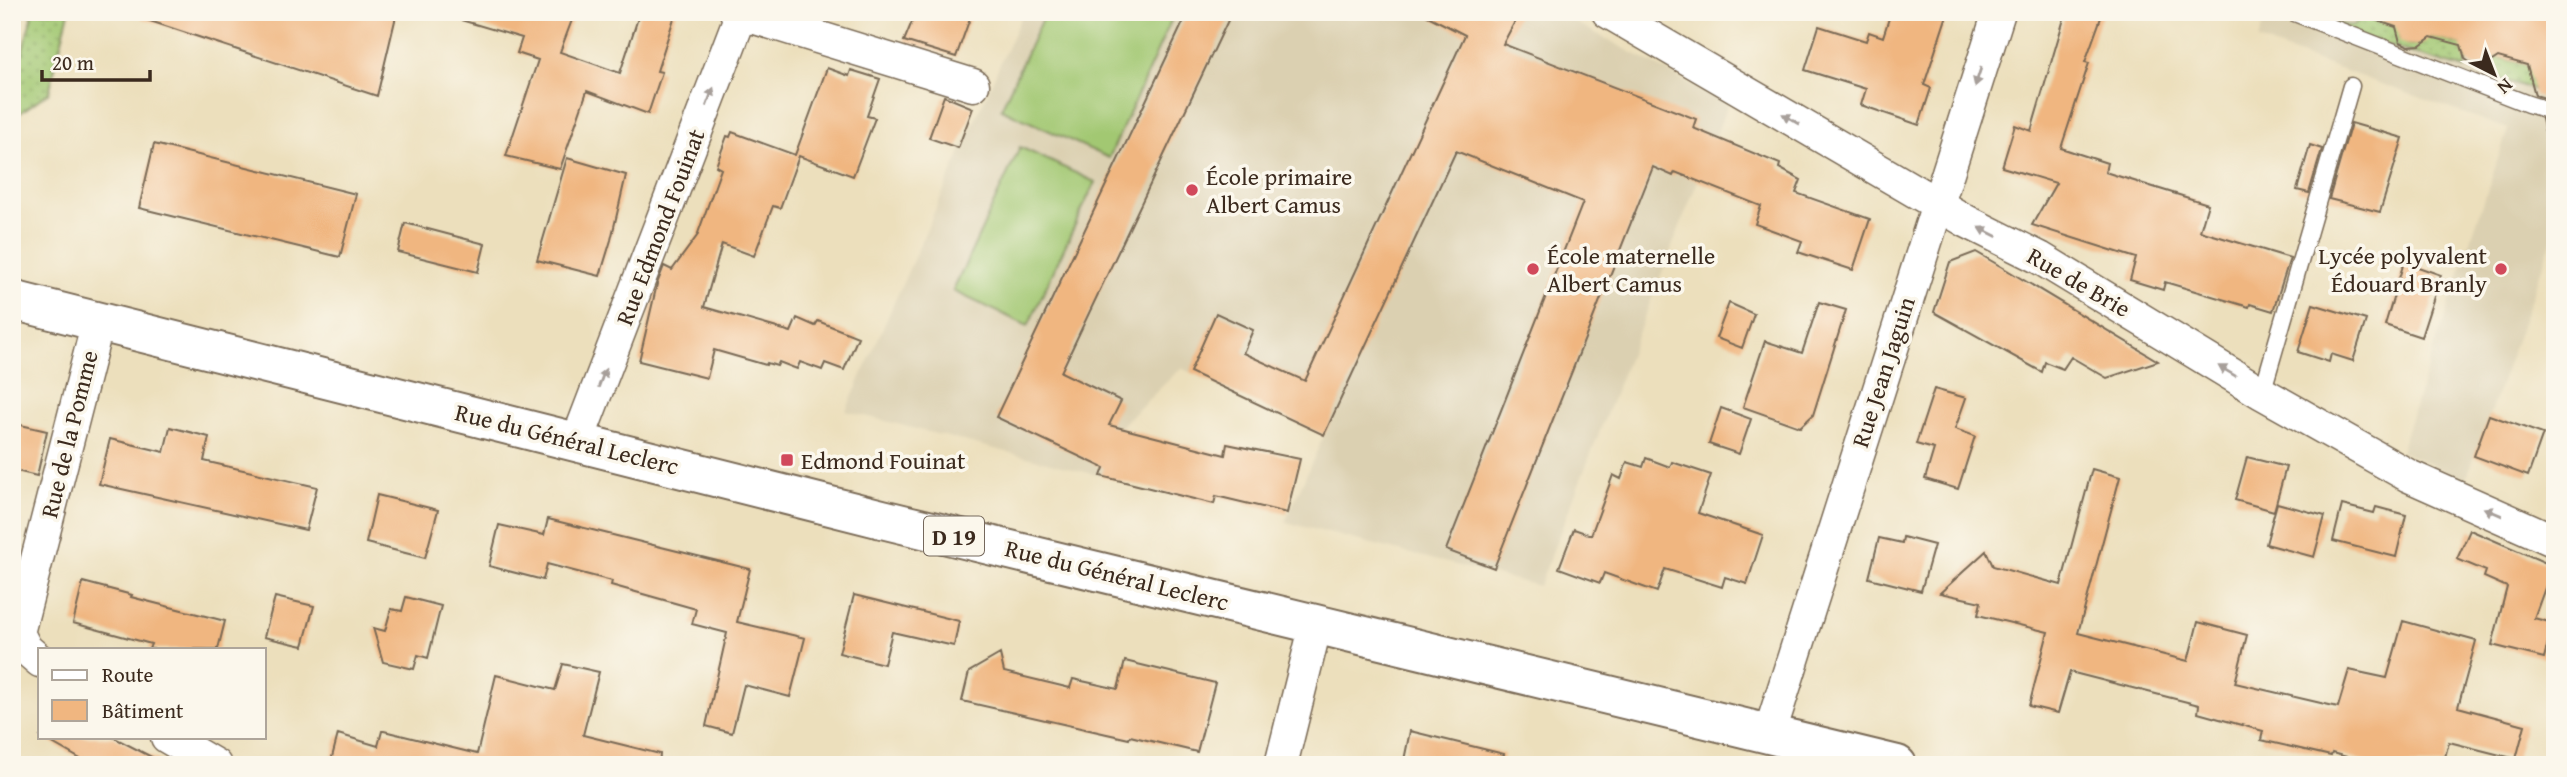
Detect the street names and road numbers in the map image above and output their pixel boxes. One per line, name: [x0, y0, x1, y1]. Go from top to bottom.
street label: Rue Edmond Fouinat: [606, 123, 714, 330]
street label: Rue de Brie: [2021, 238, 2137, 326]
street label: Rue Jean Jaguin: [1842, 292, 1924, 452]
street label: Rue de la Pomme: [31, 346, 107, 522]
street label: Rue du Général Leclerc: [452, 394, 683, 484]
road number: D 19: [924, 516, 984, 556]
street label: Rue du Général Leclerc: [1002, 530, 1233, 620]

